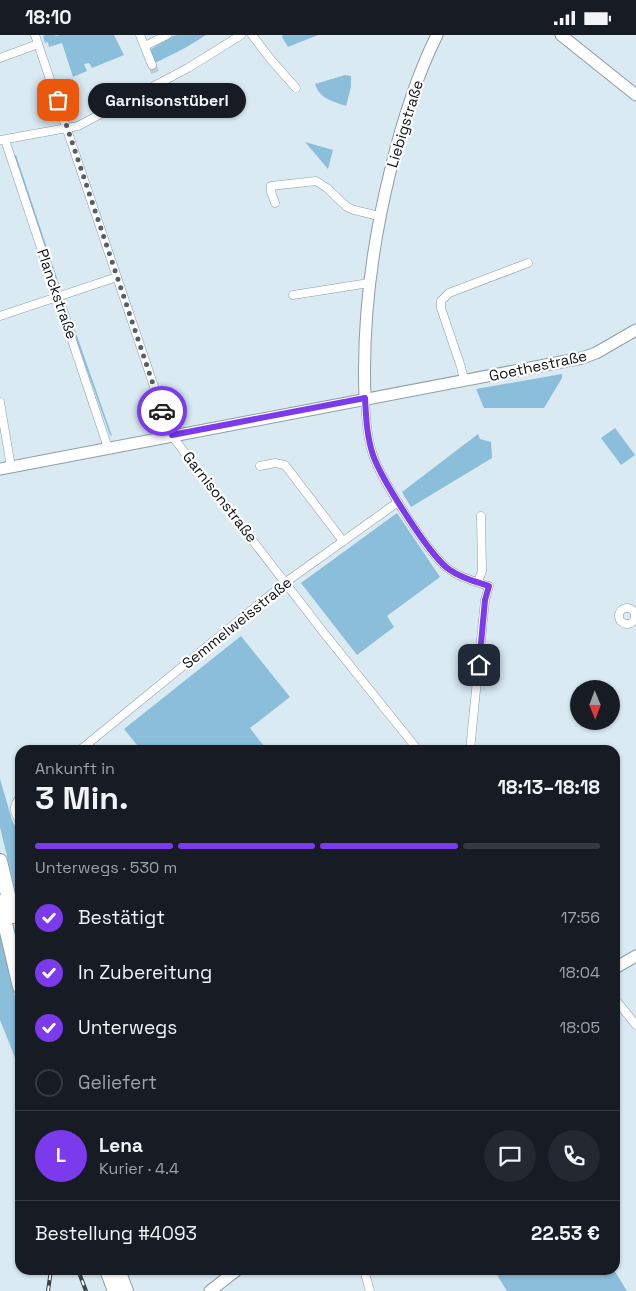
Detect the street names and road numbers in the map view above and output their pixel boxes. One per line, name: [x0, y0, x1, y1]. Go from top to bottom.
street label: Liebigstraße: [382, 78, 427, 170]
street label: Planckstraße: [33, 246, 82, 342]
street label: Goethestraße: [487, 346, 589, 385]
street label: Garnisonstraße: [179, 447, 262, 546]
street label: Semmelweisstraße: [178, 572, 295, 673]

